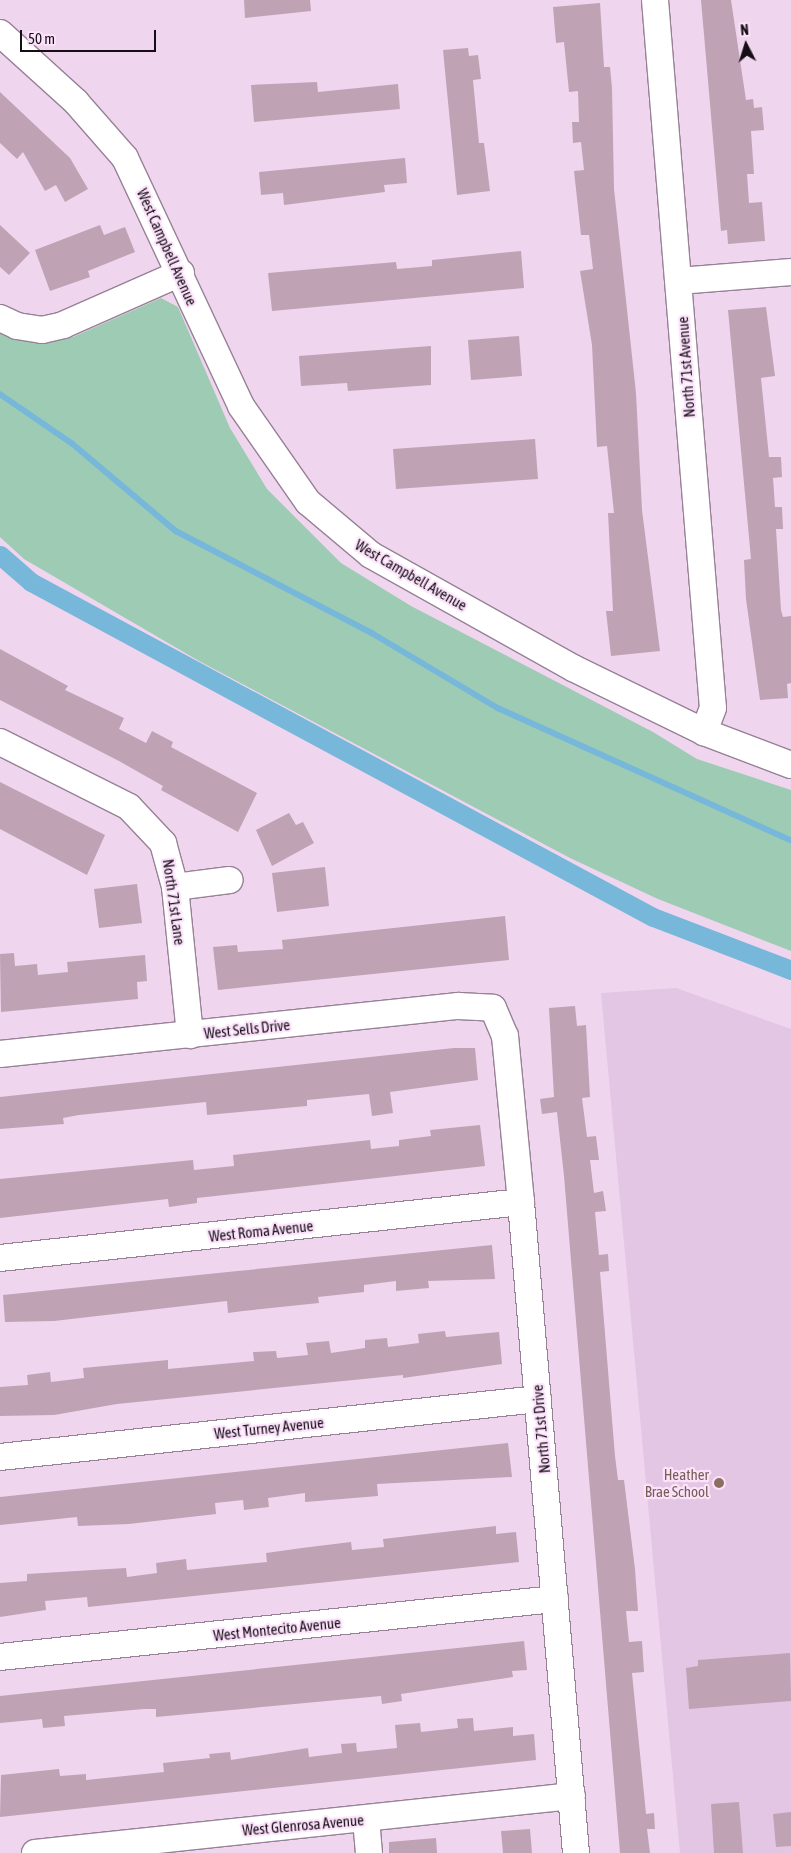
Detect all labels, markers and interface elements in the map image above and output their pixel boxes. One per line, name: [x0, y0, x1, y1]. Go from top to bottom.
scale bar: [22, 20, 159, 52]
north arrow: [721, 20, 771, 70]
text: N: [740, 22, 749, 38]
text: 50 m: [28, 30, 55, 47]
street label: West Campbell Avenue: [133, 186, 201, 308]
street label: North 71st Avenue: [673, 316, 699, 418]
street label: West Campbell Avenue: [352, 536, 470, 614]
street label: North 71st Lane: [159, 858, 189, 946]
street label: West Sells Drive: [203, 1016, 291, 1042]
street label: West Roma Avenue: [208, 1217, 314, 1245]
street label: North 71st Drive: [528, 1384, 554, 1474]
street label: West Turney Avenue: [213, 1413, 325, 1443]
place label: Heather Brae School: [645, 1465, 709, 1500]
marker: Heather Brae School: [713, 1477, 725, 1489]
street label: West Montecito Avenue: [212, 1613, 342, 1645]
street label: West Glenrosa Avenue: [241, 1811, 365, 1839]

